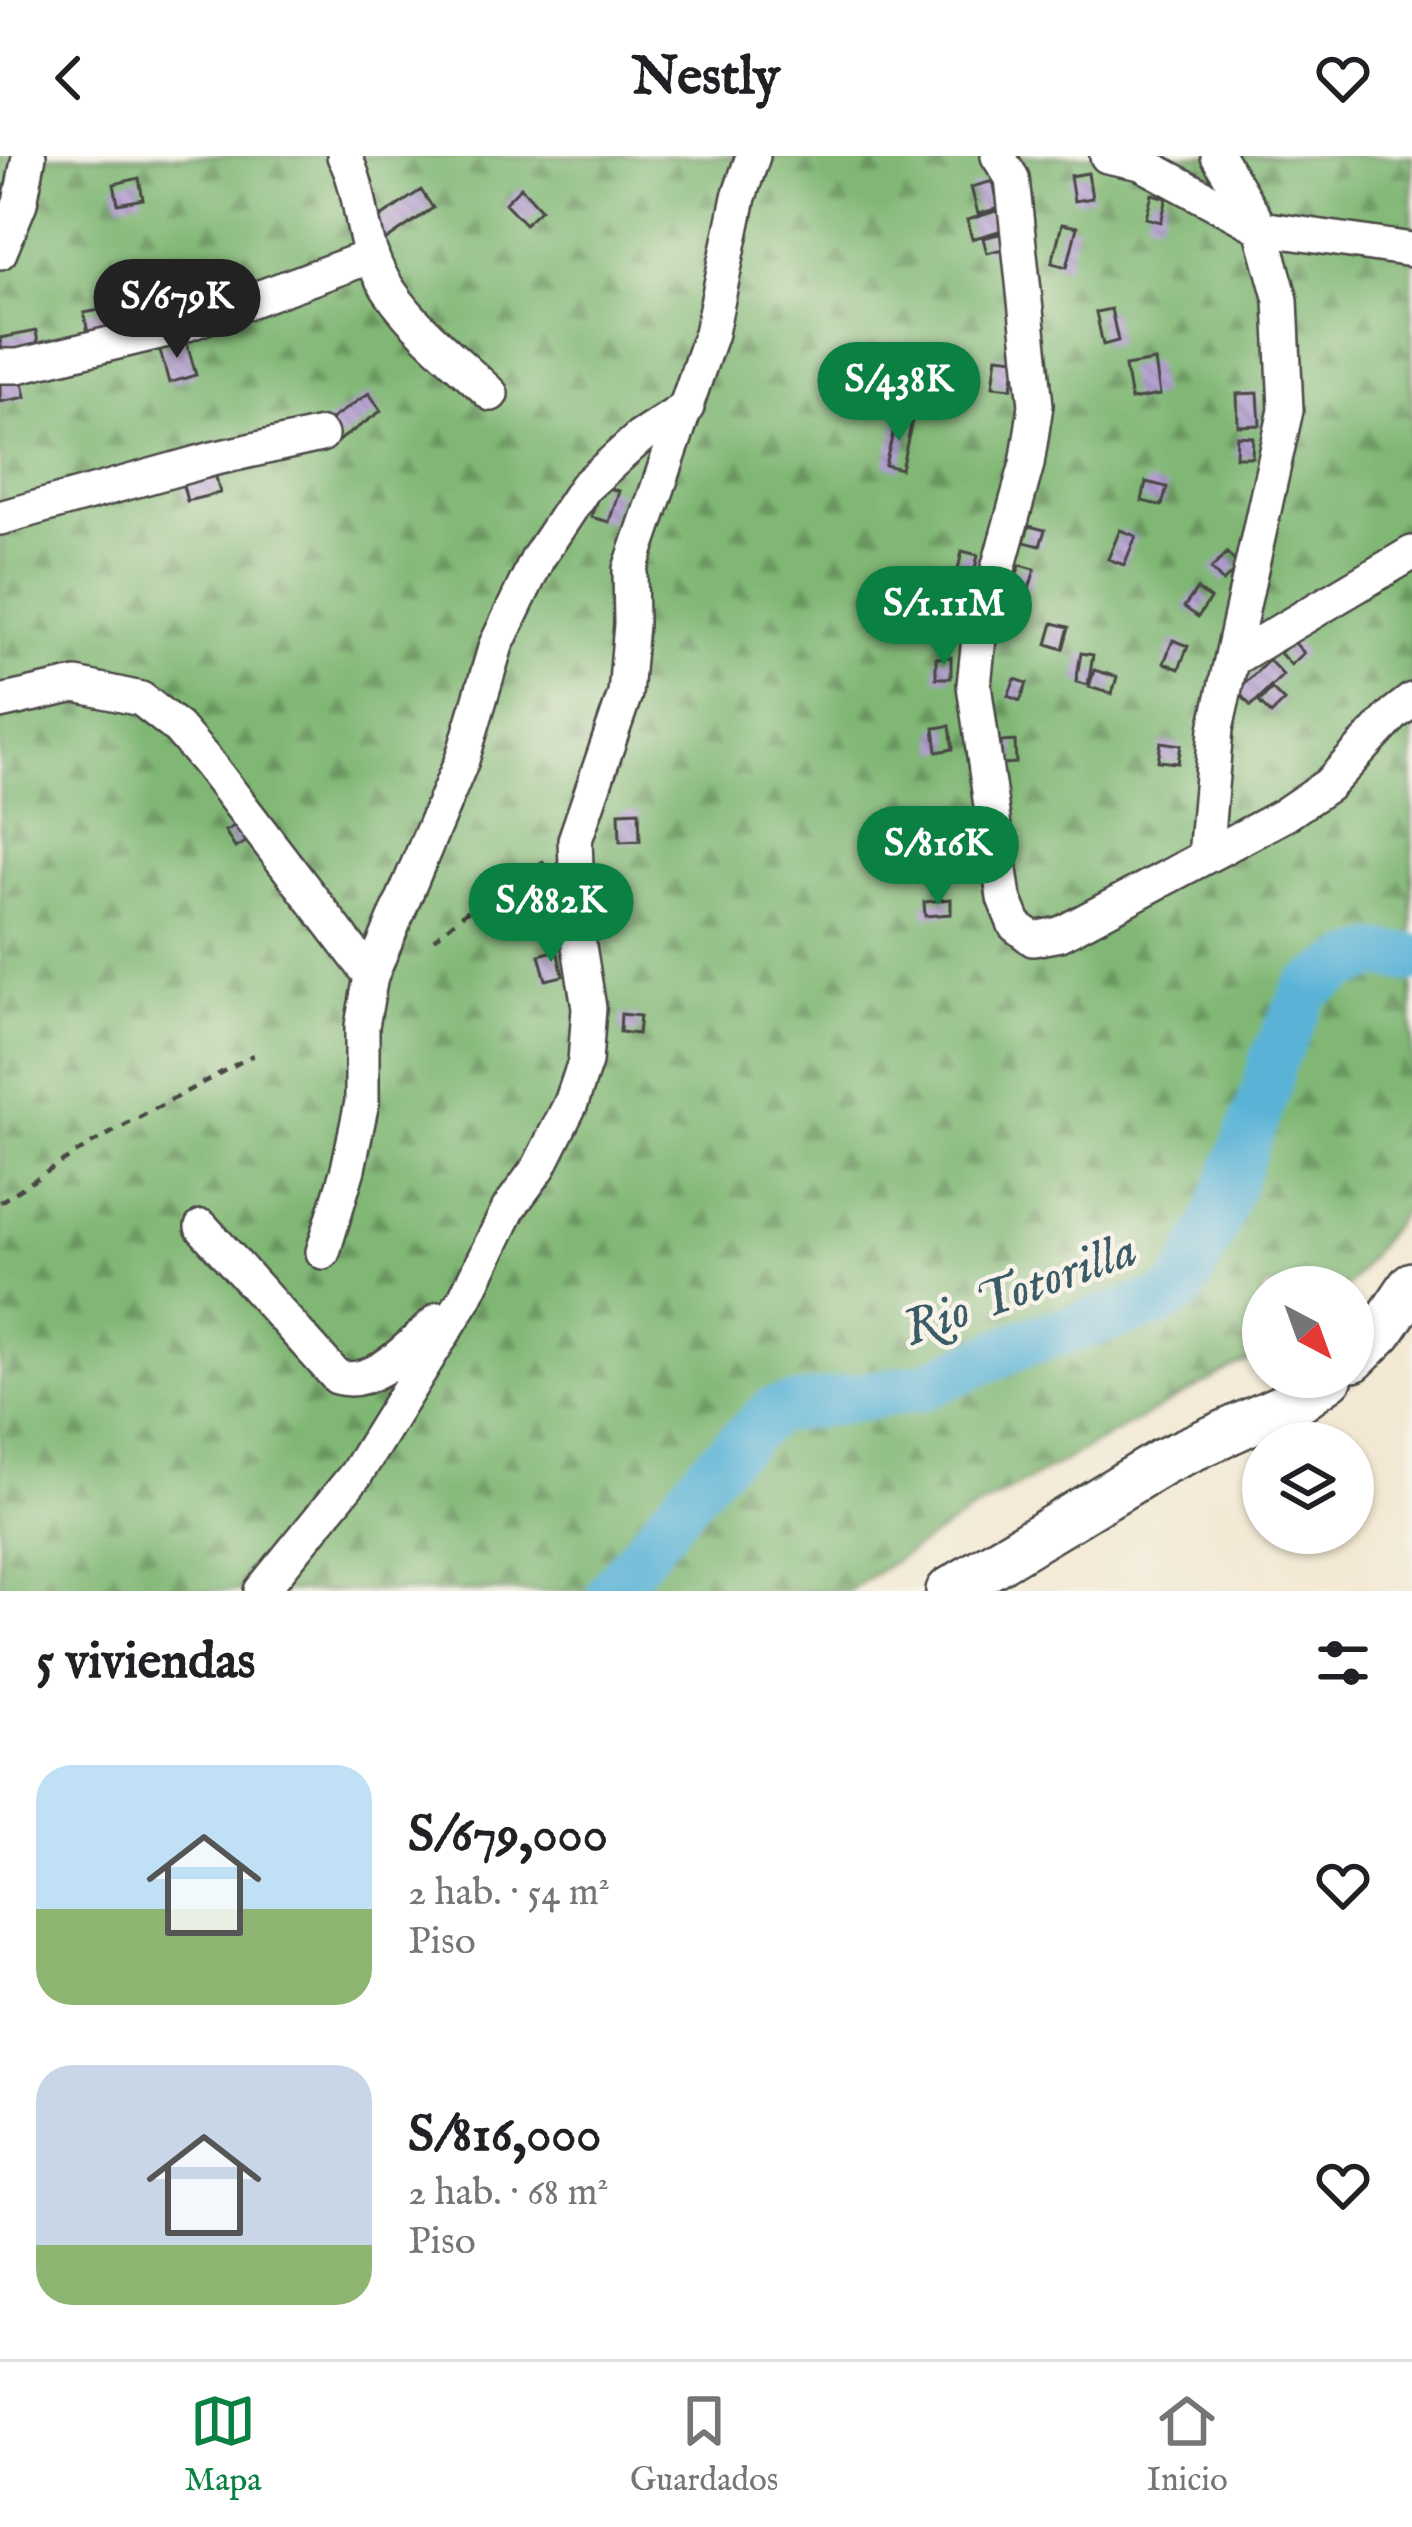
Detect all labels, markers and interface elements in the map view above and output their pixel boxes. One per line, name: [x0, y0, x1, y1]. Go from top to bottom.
text: Nestly: [632, 44, 780, 113]
icon: back: [36, 45, 102, 111]
icon: heart: [1310, 45, 1376, 111]
pin: S/679K: [79, 259, 275, 361]
text: S/679K: [120, 273, 234, 322]
pin: S/438K: [801, 342, 997, 444]
text: S/438K: [844, 356, 954, 405]
pin: S/1.11M: [833, 566, 1055, 668]
text: S/1.11M: [883, 580, 1005, 629]
pin: S/816K: [840, 806, 1036, 908]
text: S/816K: [884, 820, 992, 869]
pin: S/882K: [453, 863, 649, 965]
text: S/882K: [496, 877, 606, 926]
water label: Rio Totorilla: [895, 1219, 1146, 1363]
north arrow: [1242, 1266, 1374, 1398]
map controls: [1242, 1266, 1374, 1554]
button: layers: [1242, 1422, 1374, 1554]
icon: filters: [1310, 1630, 1376, 1696]
text: 5 viviendas: [36, 1631, 255, 1696]
text: S/679,000: [408, 1804, 608, 1869]
icon: home: [132, 1813, 276, 1957]
icon: heart: [1310, 1852, 1376, 1918]
text: 2 hab. · 54 m²: [408, 1869, 610, 1918]
text: Piso: [408, 1918, 476, 1967]
text: S/816,000: [408, 2104, 601, 2169]
icon: home: [132, 2113, 276, 2257]
icon: heart: [1310, 2152, 1376, 2218]
text: 2 hab. · 68 m²: [408, 2169, 609, 2218]
text: Piso: [408, 2218, 476, 2267]
tab: Mapa: [184, 2388, 262, 2502]
tab: Guardados: [630, 2388, 778, 2502]
tab: Inicio: [1147, 2388, 1228, 2502]

